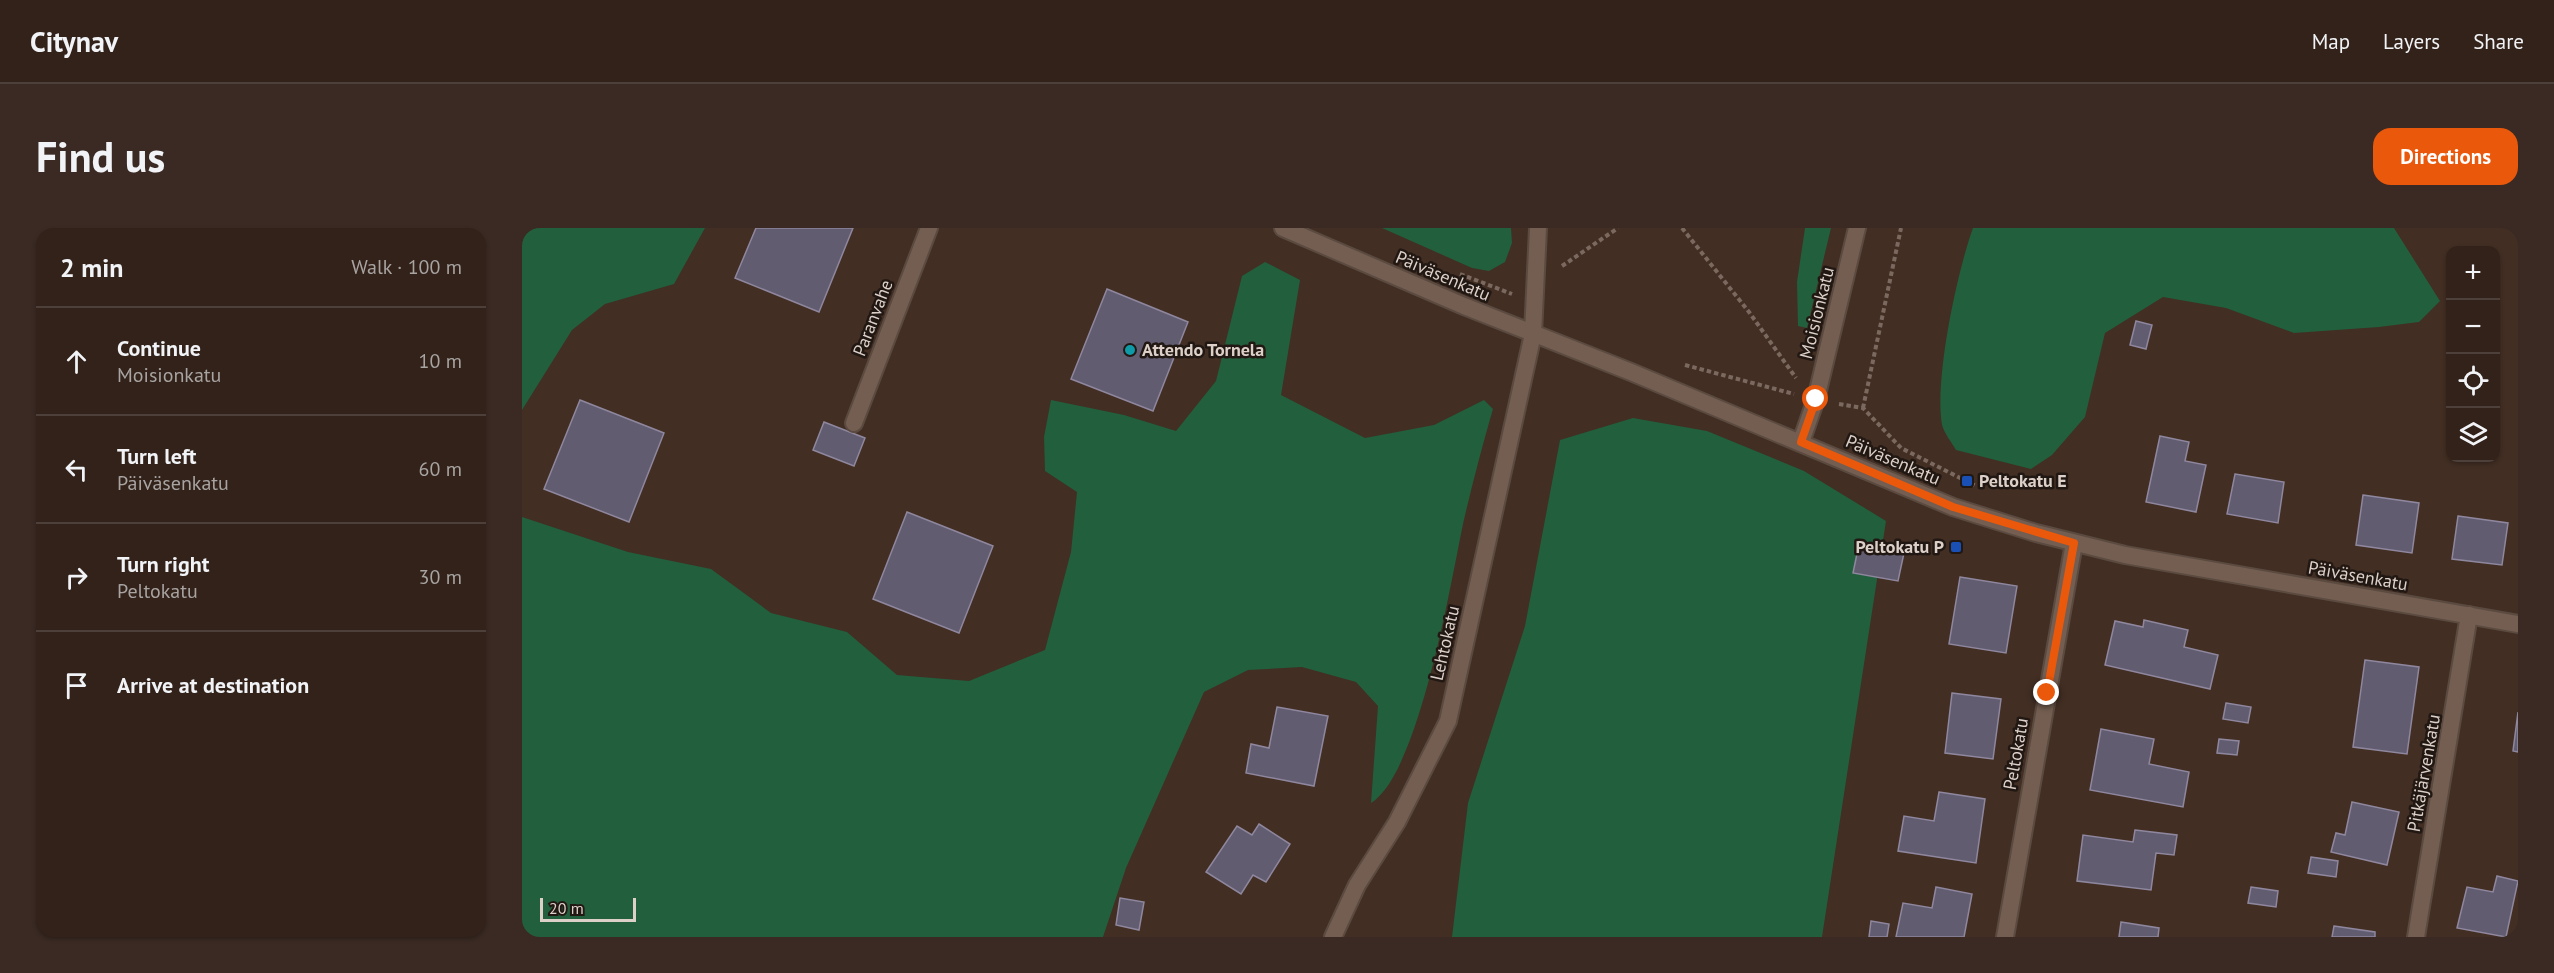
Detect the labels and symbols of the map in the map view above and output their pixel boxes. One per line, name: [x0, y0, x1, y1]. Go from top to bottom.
street label: Päiväsenkatu: [1392, 245, 1494, 306]
street label: Moisionkatu: [1794, 265, 1839, 361]
street label: Paranvahe: [847, 276, 898, 359]
place label: Attendo Tornela: [1142, 338, 1264, 361]
marker: Attendo Tornela: [1123, 343, 1137, 357]
route start: [1802, 385, 1828, 411]
street label: Päiväsenkatu: [1842, 429, 1944, 490]
place label: Peltokatu E: [1979, 469, 2067, 492]
marker: Peltokatu E: [1960, 474, 1974, 488]
place label: Peltokatu P: [1855, 535, 1944, 558]
marker: Peltokatu P: [1949, 540, 1963, 554]
street label: Päiväsenkatu: [2306, 555, 2410, 596]
street label: Lehtokatu: [1425, 603, 1464, 683]
route end: [2033, 679, 2059, 705]
street label: Pitkäjärvenkatu: [2402, 712, 2445, 834]
street label: Peltokatu: [1998, 716, 2033, 792]
scale bar: [540, 895, 636, 922]

